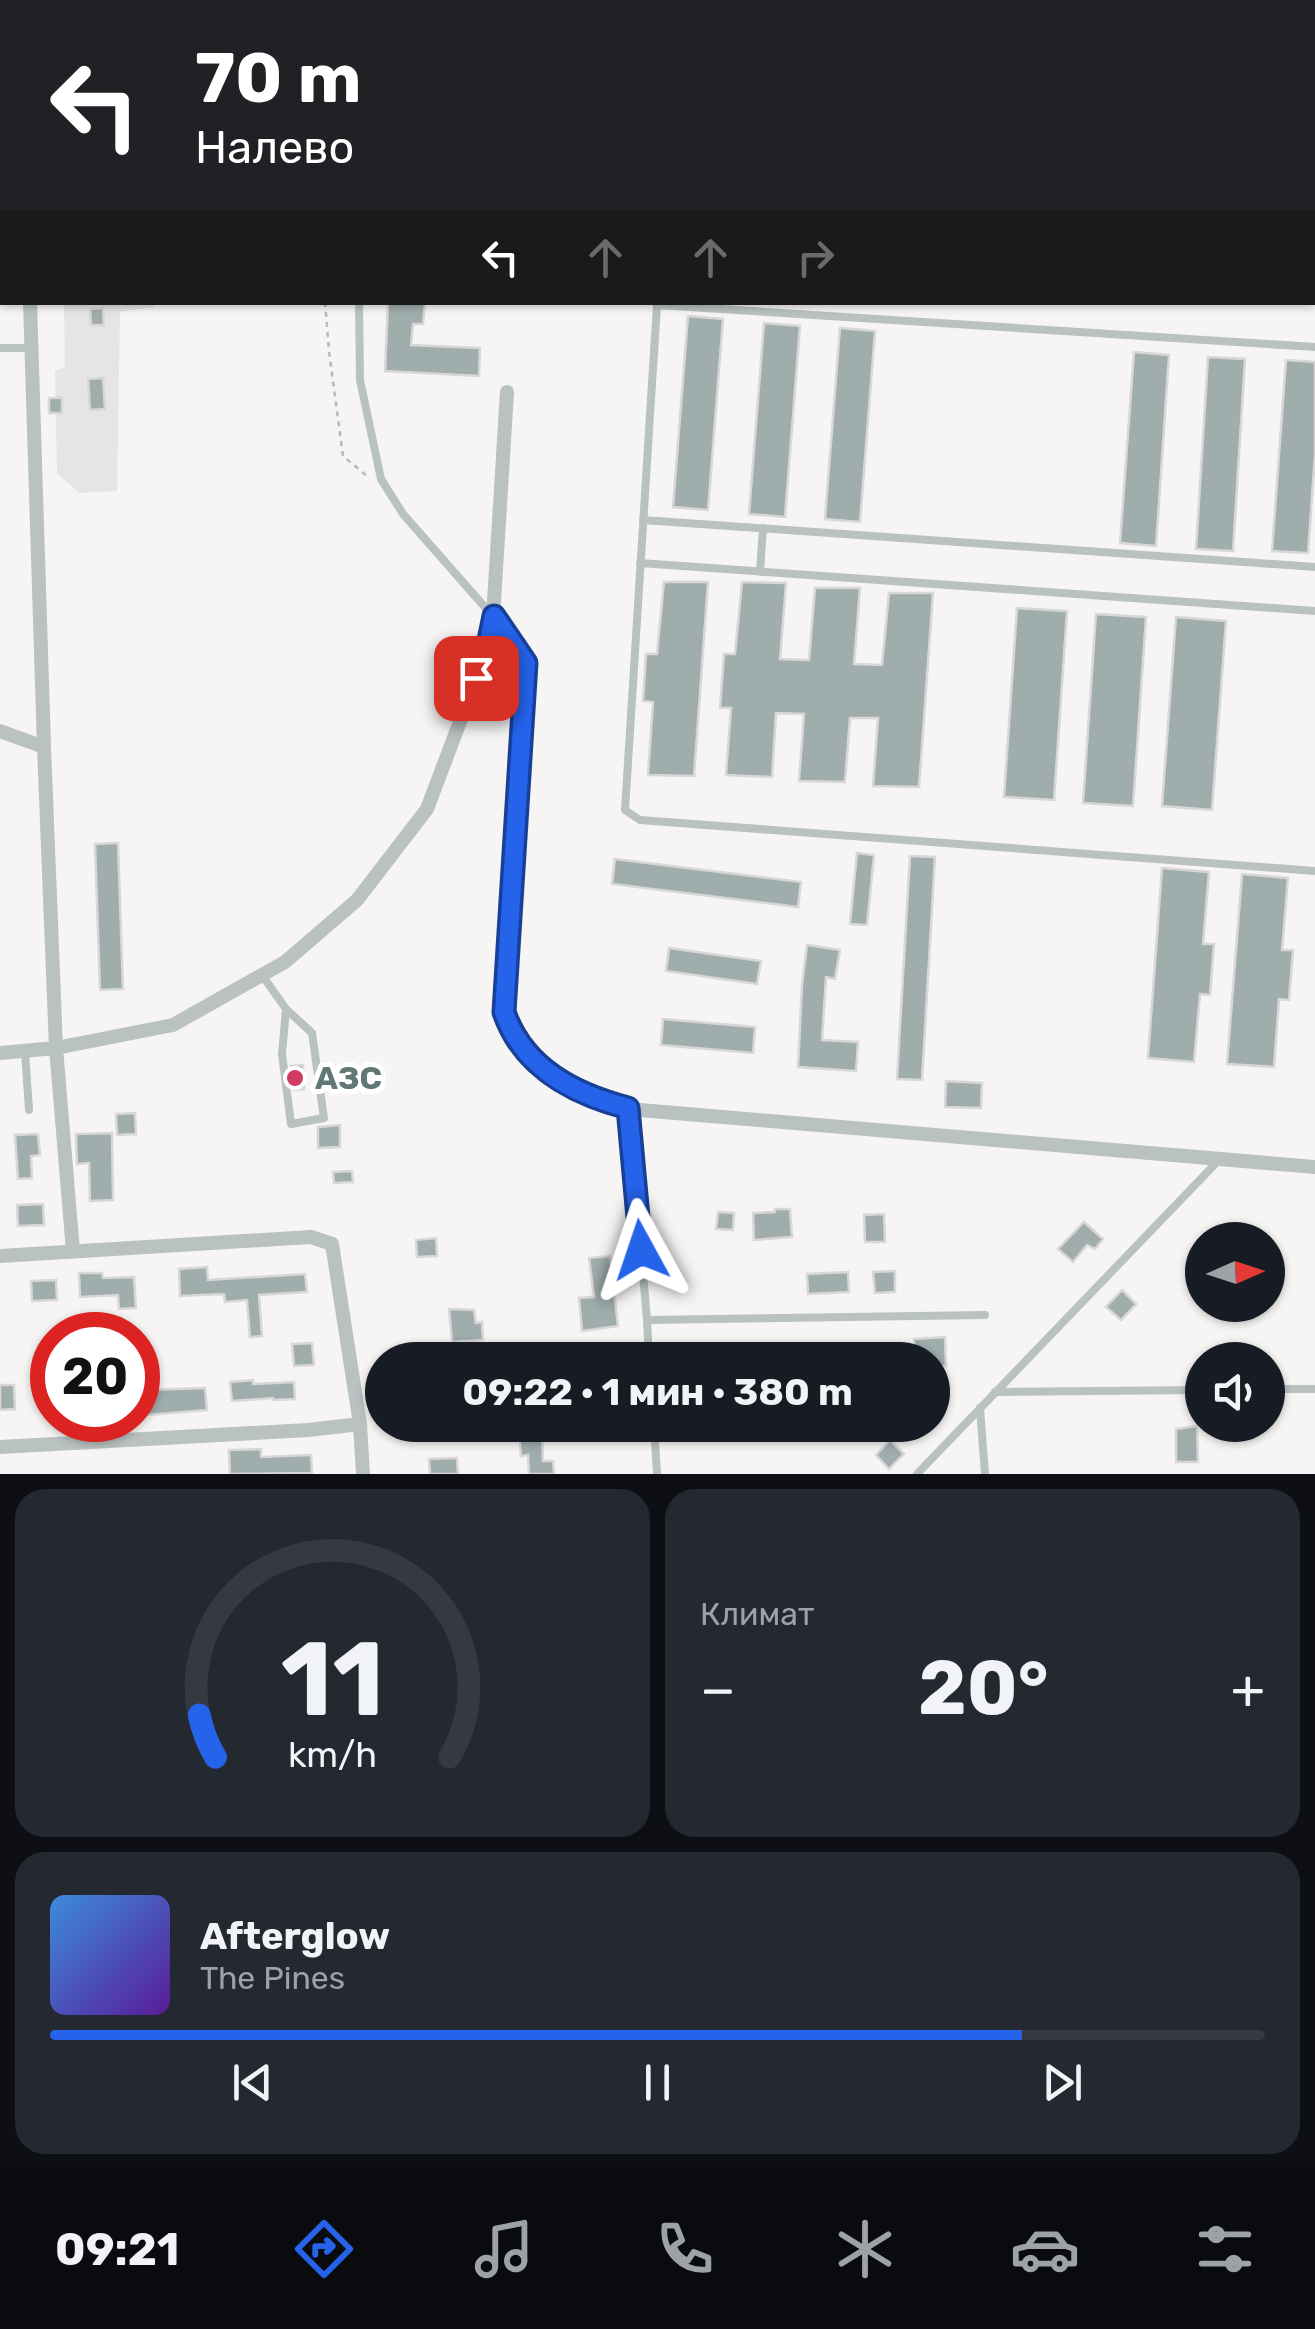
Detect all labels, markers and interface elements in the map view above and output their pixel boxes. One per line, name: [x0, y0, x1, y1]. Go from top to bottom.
text: 70 m: [195, 37, 362, 120]
icon: left: [30, 40, 160, 170]
text: Налево: [195, 121, 354, 174]
icon: left: [473, 230, 528, 285]
icon: ahead: [578, 230, 633, 285]
icon: ahead: [683, 230, 738, 285]
icon: right: [788, 230, 843, 285]
pin: [434, 636, 519, 721]
icon: arrive: [449, 651, 504, 706]
place label: АЗС: [315, 1059, 382, 1097]
marker: АЗС: [284, 1067, 306, 1089]
position arrow: [589, 1198, 693, 1302]
north arrow: [1185, 1222, 1285, 1322]
map controls: [1185, 1222, 1285, 1442]
speed limit sign: 20: [30, 1312, 160, 1442]
button: sound: [1185, 1342, 1285, 1442]
text: 09:22 · 1 мин · 380 m: [462, 1369, 853, 1415]
text: Климат: [700, 1595, 814, 1633]
text: 11: [281, 1618, 384, 1741]
text: 20°: [918, 1644, 1049, 1733]
text: −: [700, 1657, 736, 1722]
text: +: [1231, 1657, 1265, 1722]
text: km/h: [288, 1734, 377, 1776]
text: Afterglow: [200, 1913, 390, 1959]
text: The Pines: [200, 1959, 345, 1997]
icon: previous: [225, 2055, 280, 2110]
icon: pause: [630, 2055, 685, 2110]
icon: next: [1035, 2055, 1090, 2110]
icon: directions: [289, 2214, 359, 2284]
icon: music: [469, 2214, 539, 2284]
icon: phone: [650, 2214, 720, 2284]
icon: climate: [830, 2214, 900, 2284]
icon: car: [1010, 2214, 1080, 2284]
icon: filters: [1190, 2214, 1260, 2284]
text: 09:21: [55, 2223, 179, 2276]

